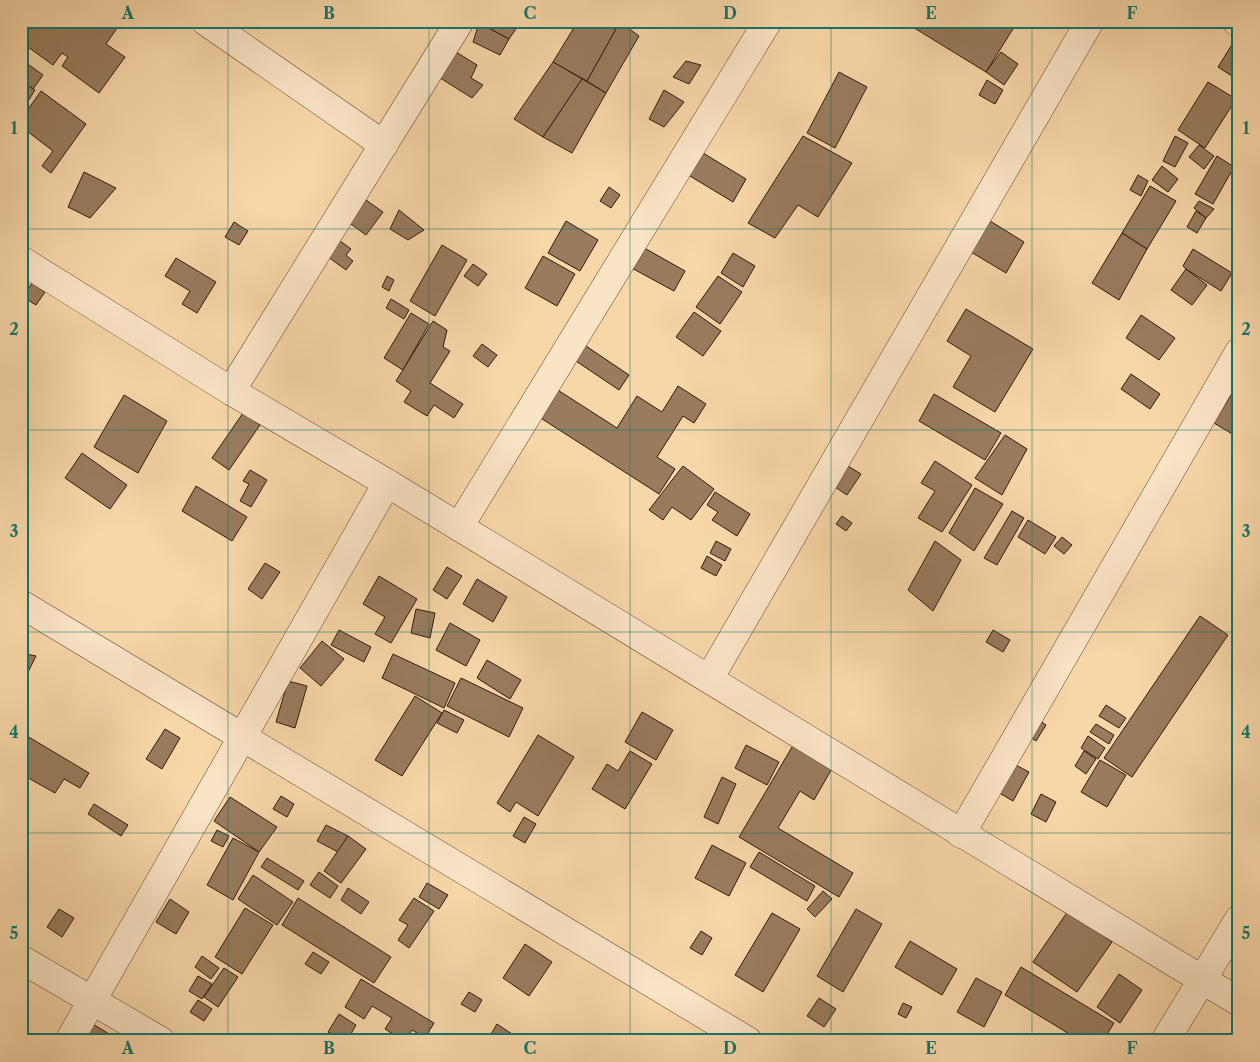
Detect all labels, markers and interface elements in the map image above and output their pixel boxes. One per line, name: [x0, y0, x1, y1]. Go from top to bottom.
text: A: [121, 3, 135, 23]
text: B: [323, 3, 335, 23]
text: C: [524, 3, 536, 23]
text: D: [723, 3, 737, 23]
text: E: [925, 3, 937, 23]
text: F: [1127, 3, 1138, 23]
text: 1: [10, 118, 18, 138]
text: 1: [1242, 118, 1250, 138]
text: 2: [9, 319, 19, 339]
text: 2: [1241, 319, 1251, 339]
text: 3: [9, 521, 19, 541]
text: 3: [1241, 521, 1251, 541]
text: 4: [9, 722, 19, 742]
text: 4: [1241, 722, 1251, 742]
text: 5: [10, 923, 19, 943]
text: 5: [1242, 923, 1251, 943]
text: A: [121, 1038, 135, 1058]
text: B: [323, 1038, 335, 1058]
text: C: [524, 1038, 536, 1058]
text: D: [723, 1038, 737, 1058]
text: E: [925, 1038, 937, 1058]
text: F: [1127, 1038, 1138, 1058]

